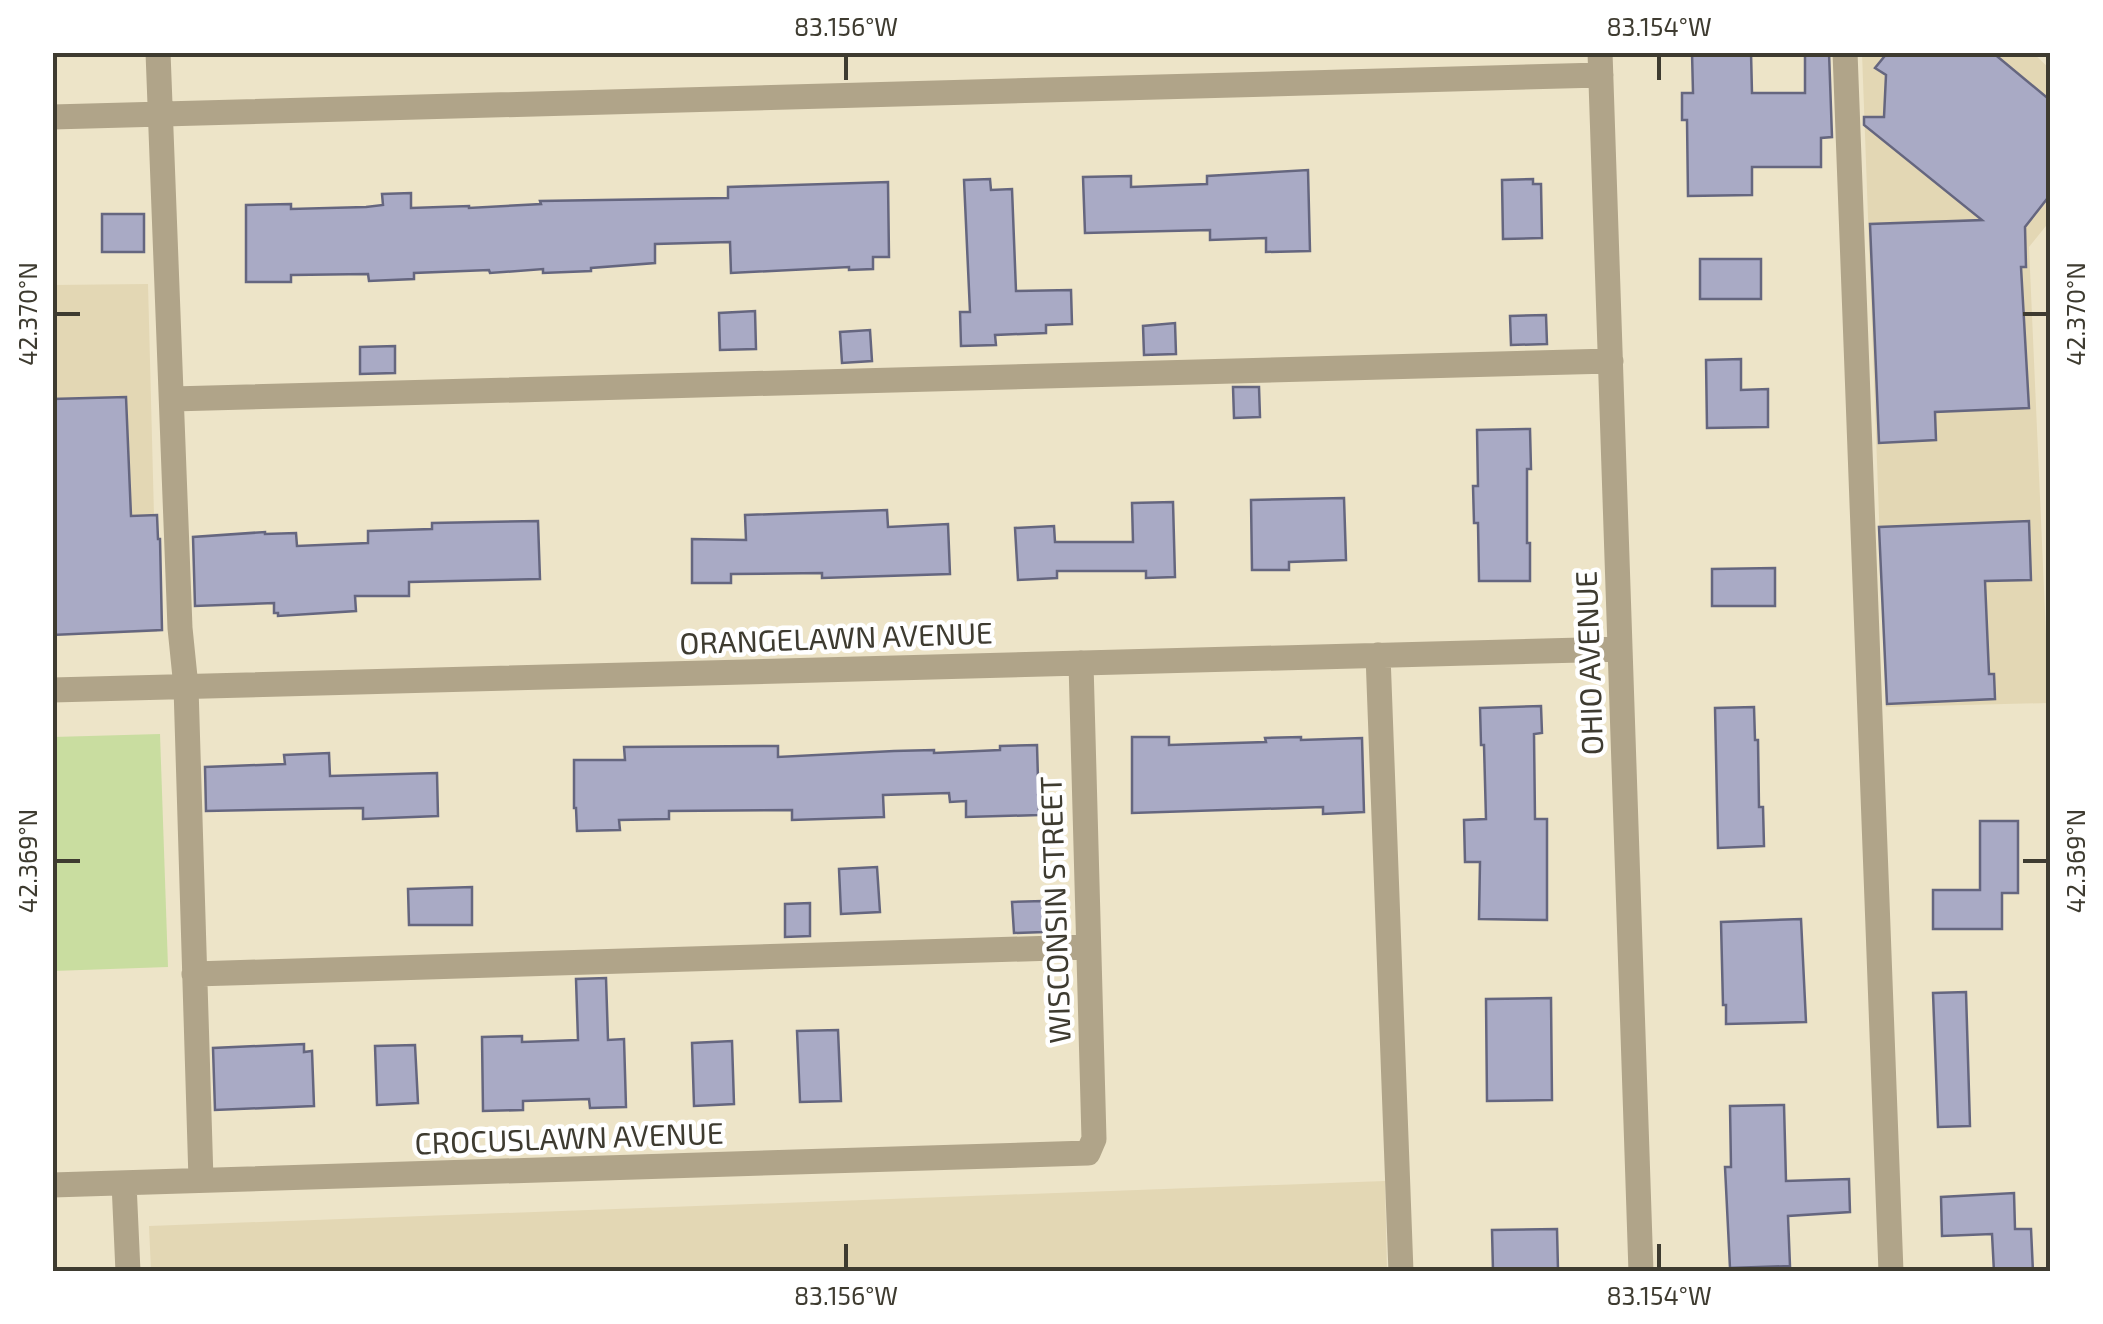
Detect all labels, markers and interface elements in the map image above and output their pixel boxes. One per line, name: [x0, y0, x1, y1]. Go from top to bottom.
text: 83.156°W: [794, 11, 898, 41]
text: 83.154°W: [1606, 11, 1712, 41]
text: 42.370°N: [12, 262, 42, 366]
text: 42.370°N: [2060, 262, 2090, 366]
street label: OHIO AVENUE: [1567, 570, 1609, 756]
street label: ORANGELAWN AVENUE: [679, 614, 993, 660]
street label: WISCONSIN STREET: [1031, 776, 1077, 1044]
text: 42.369°N: [12, 809, 42, 913]
text: 42.369°N: [2060, 809, 2090, 913]
street label: CROCUSLAWN AVENUE: [414, 1114, 724, 1160]
text: 83.156°W: [794, 1280, 898, 1310]
text: 83.154°W: [1606, 1280, 1712, 1310]

